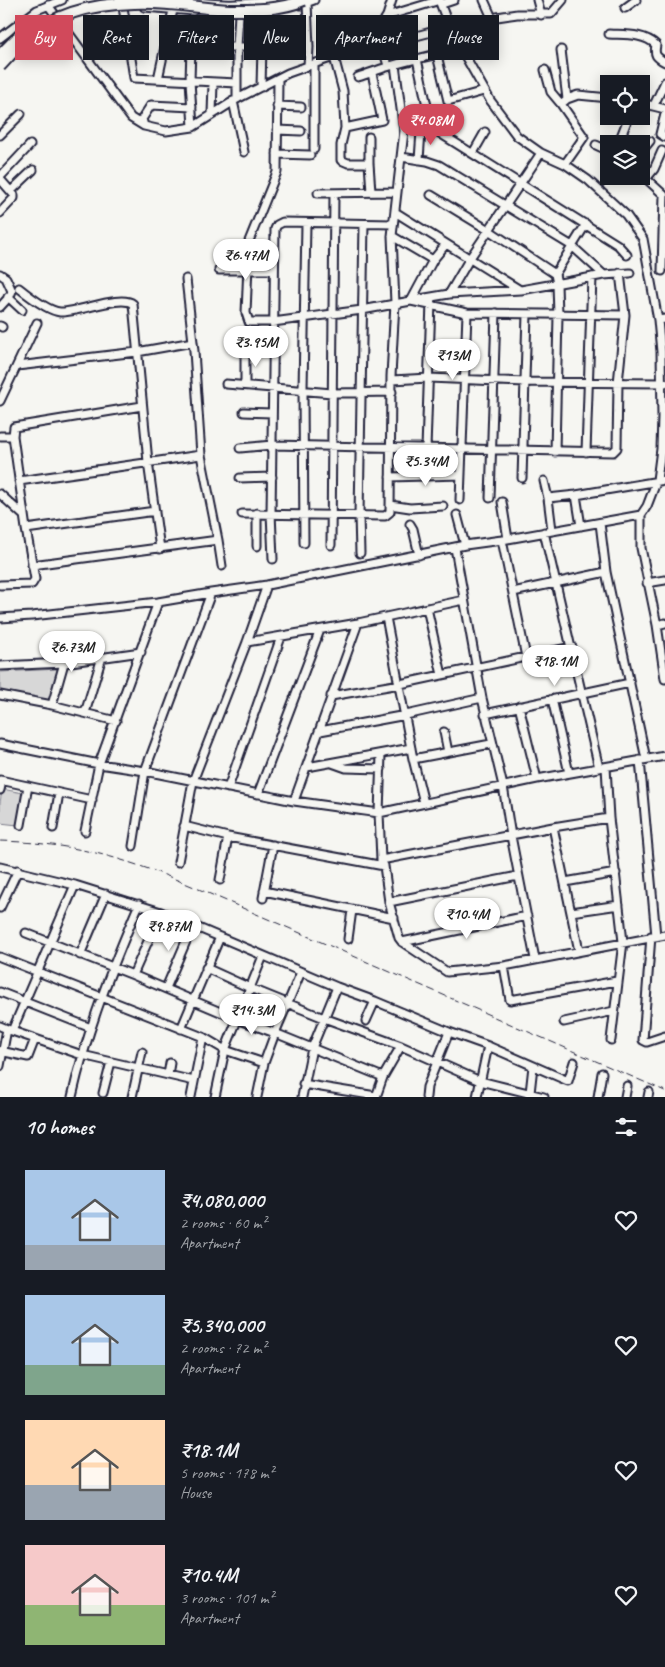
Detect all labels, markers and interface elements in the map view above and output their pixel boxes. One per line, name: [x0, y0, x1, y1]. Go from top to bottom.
chip: Buy: [15, 15, 73, 60]
chip: Rent: [83, 15, 149, 60]
chip: Filters: [159, 15, 234, 60]
chip: New: [244, 15, 306, 60]
chip: Apartment: [316, 15, 418, 60]
chip: House: [428, 15, 499, 60]
map controls: [600, 75, 650, 185]
button: locate: [600, 75, 650, 125]
pin: ₹4.08M: [390, 104, 472, 146]
text: ₹4.08M: [409, 110, 453, 130]
button: layers: [600, 135, 650, 185]
pin: ₹6.47M: [205, 238, 287, 281]
text: ₹6.47M: [224, 245, 268, 265]
pin: ₹3.95M: [215, 326, 297, 368]
text: ₹3.95M: [234, 332, 278, 352]
pin: ₹13M: [423, 338, 483, 381]
text: ₹13M: [436, 345, 470, 365]
pin: ₹5.34M: [385, 444, 467, 487]
text: ₹5.34M: [404, 451, 448, 471]
pin: ₹6.73M: [31, 630, 113, 673]
text: ₹6.73M: [50, 637, 94, 657]
pin: ₹18.1M: [514, 644, 596, 687]
text: ₹18.1M: [533, 651, 577, 671]
pin: ₹10.4M: [426, 898, 508, 940]
text: ₹10.4M: [445, 904, 489, 924]
pin: ₹9.87M: [128, 910, 210, 952]
text: ₹9.87M: [147, 916, 191, 936]
pin: ₹14.3M: [211, 994, 293, 1036]
text: ₹14.3M: [230, 1000, 274, 1020]
icon: filters: [612, 1113, 640, 1141]
text: 10 homes: [25, 1114, 94, 1140]
text: ₹4,080,000: [180, 1187, 264, 1213]
icon: home: [65, 1190, 125, 1250]
icon: heart: [612, 1206, 640, 1234]
text: 2 rooms · 60 m²: [180, 1213, 266, 1233]
text: Apartment: [180, 1233, 239, 1253]
text: ₹5,340,000: [180, 1312, 264, 1338]
icon: home: [65, 1315, 125, 1375]
icon: heart: [612, 1331, 640, 1359]
text: 2 rooms · 72 m²: [180, 1338, 266, 1358]
text: Apartment: [180, 1358, 239, 1378]
text: ₹18.1M: [180, 1437, 237, 1463]
icon: home: [65, 1440, 125, 1500]
icon: heart: [612, 1456, 640, 1484]
text: 5 rooms · 178 m²: [180, 1463, 274, 1483]
text: House: [180, 1483, 211, 1503]
text: ₹10.4M: [180, 1562, 237, 1588]
icon: home: [65, 1565, 125, 1625]
icon: heart: [612, 1581, 640, 1609]
text: 3 rooms · 101 m²: [180, 1588, 274, 1608]
text: Apartment: [180, 1608, 239, 1628]

